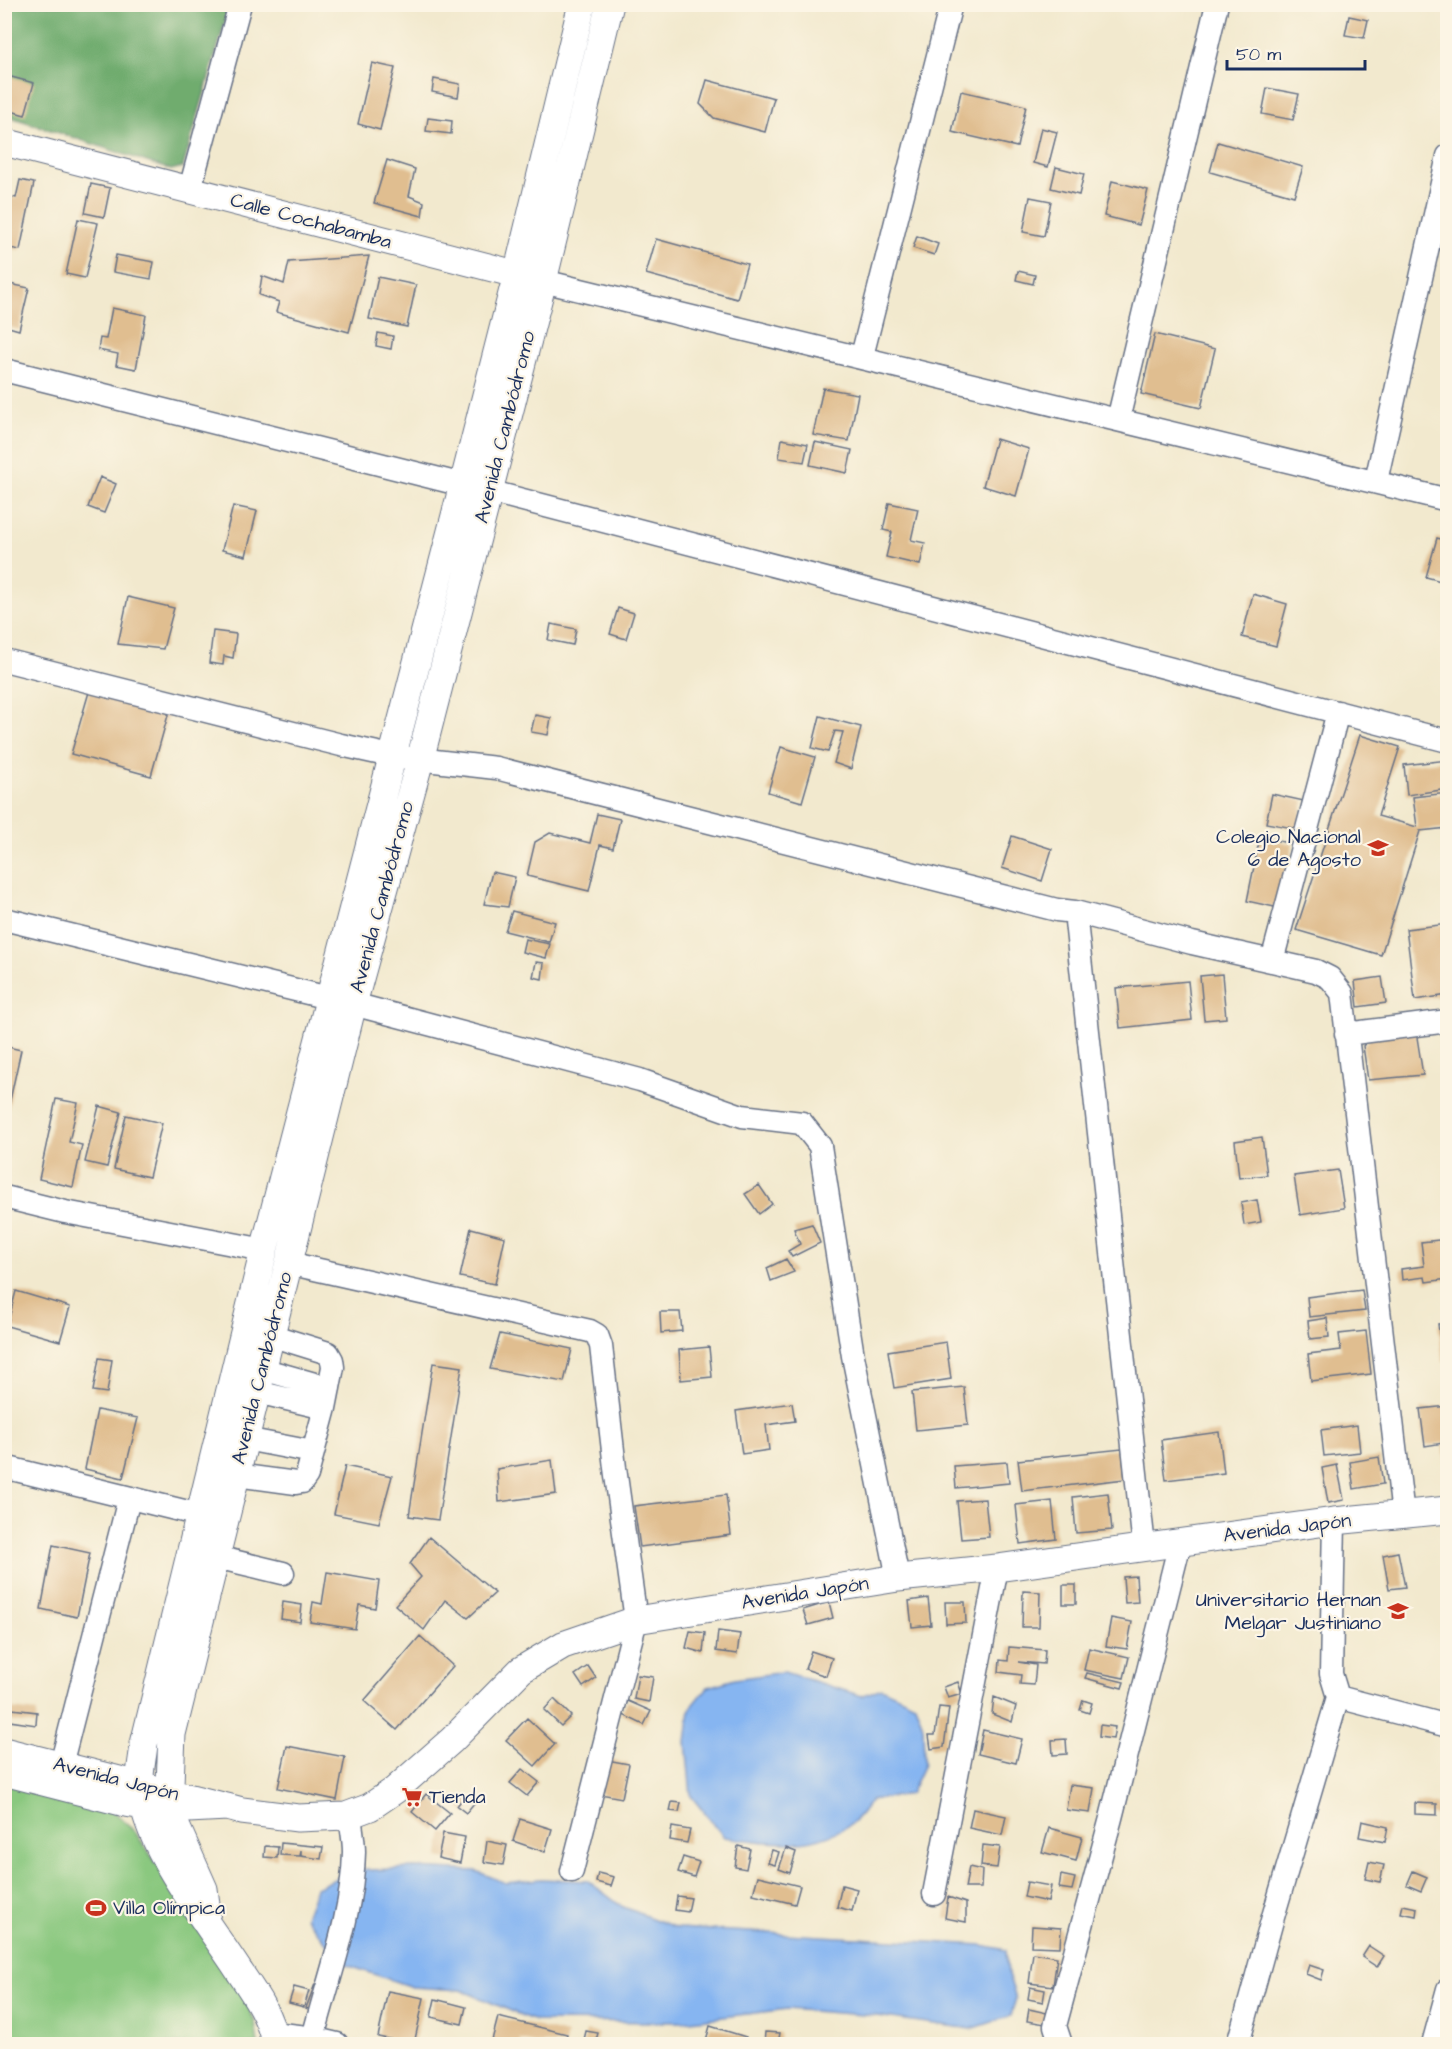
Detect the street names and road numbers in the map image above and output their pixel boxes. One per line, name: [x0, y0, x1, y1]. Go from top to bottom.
street label: Calle Cochabamba: [227, 186, 395, 256]
street label: Avenida Cambódromo: [468, 328, 542, 526]
street label: Avenida Cambódromo: [343, 798, 421, 996]
street label: Avenida Cambódromo: [225, 1269, 299, 1467]
street label: Avenida Japón: [1221, 1506, 1353, 1550]
street label: Avenida Japón: [739, 1569, 871, 1617]
street label: Avenida Japón: [50, 1750, 182, 1808]

